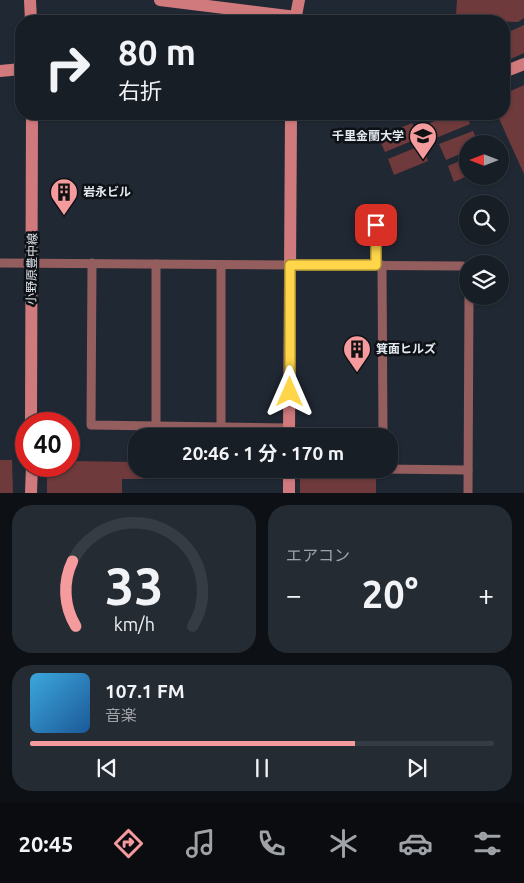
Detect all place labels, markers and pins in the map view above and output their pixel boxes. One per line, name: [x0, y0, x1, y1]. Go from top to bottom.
school or university icon: 千里金蘭大学: [408, 121, 438, 160]
place label: 千里金蘭大学: [332, 129, 404, 142]
building icon: 岩永ビル: [49, 177, 79, 216]
place label: 岩永ビル: [83, 185, 131, 198]
pin: [355, 204, 397, 246]
building icon: 箕面ヒルズ: [342, 334, 372, 373]
place label: 箕面ヒルズ: [376, 342, 436, 355]

